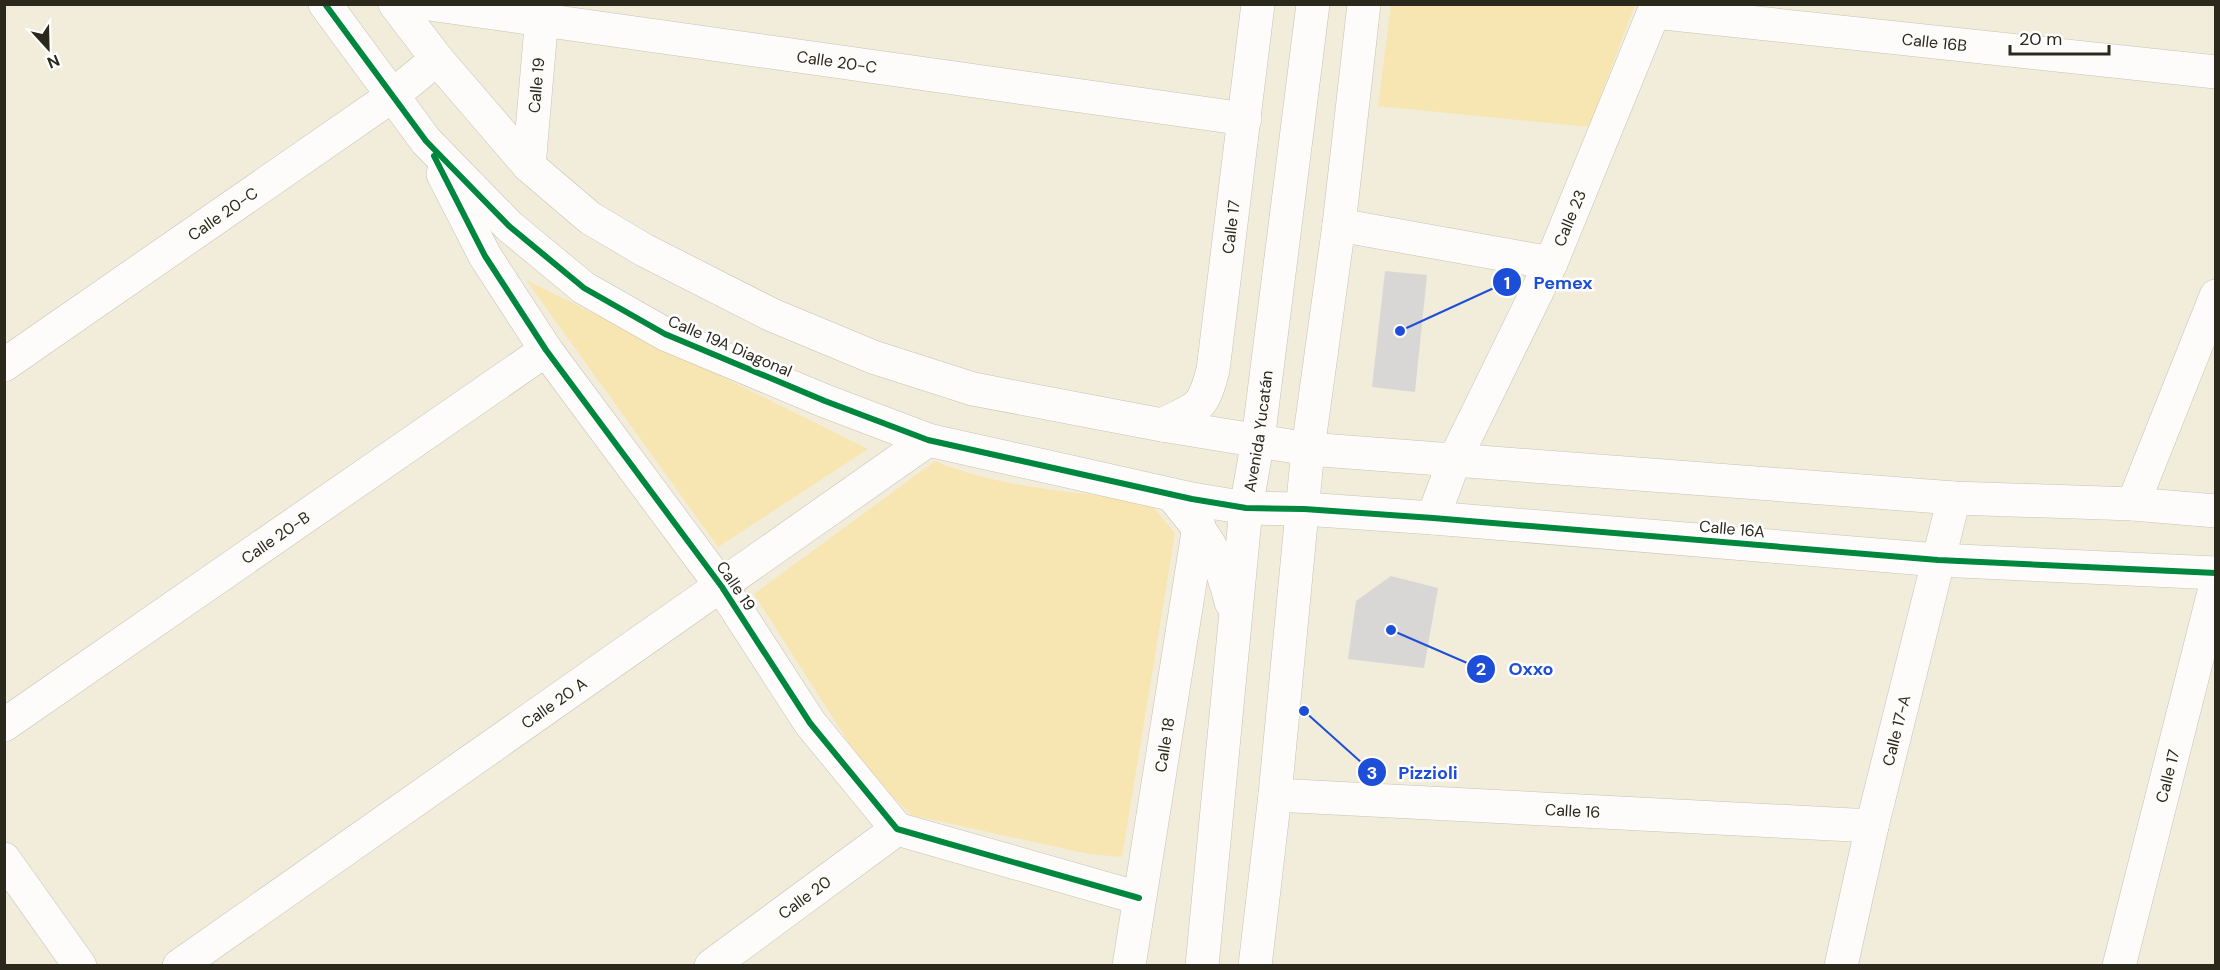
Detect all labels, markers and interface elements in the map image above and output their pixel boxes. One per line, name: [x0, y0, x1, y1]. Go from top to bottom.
north arrow: [18, 18, 78, 78]
scale bar: [2010, 18, 2109, 56]
text: 20 m: [2019, 27, 2062, 51]
street label: Calle 16B: [1901, 28, 1968, 56]
street label: Calle 20-C: [795, 45, 878, 78]
text: N: [44, 50, 63, 73]
street label: Calle 19: [523, 57, 549, 114]
street label: Calle 20-C: [183, 182, 262, 245]
street label: Calle 23: [1549, 186, 1590, 249]
street label: Calle 17: [1217, 199, 1244, 255]
callout: Pemex: [1492, 264, 1605, 300]
text: 1: [1504, 271, 1510, 295]
text: Pemex: [1534, 271, 1592, 295]
street label: Calle 19A Diagonal: [665, 310, 795, 382]
street label: Avenida Yucatán: [1239, 369, 1277, 494]
street label: Calle 20-B: [237, 506, 314, 568]
street label: Calle 16A: [1698, 516, 1766, 542]
street label: Calle 19: [712, 557, 760, 615]
callout: Oxxo: [1466, 651, 1566, 687]
text: 2: [1476, 657, 1486, 681]
text: Oxxo: [1508, 657, 1554, 681]
street label: Calle 20 A: [517, 672, 591, 733]
street label: Calle 17-A: [1877, 692, 1915, 768]
street label: Calle 18: [1149, 716, 1179, 774]
street label: Calle 17: [2150, 747, 2184, 805]
callout: Pizzioli: [1357, 754, 1470, 790]
text: 3: [1367, 761, 1377, 785]
text: Pizzioli: [1398, 761, 1458, 785]
street label: Calle 16: [1544, 799, 1601, 822]
street label: Calle 20: [774, 871, 835, 924]

